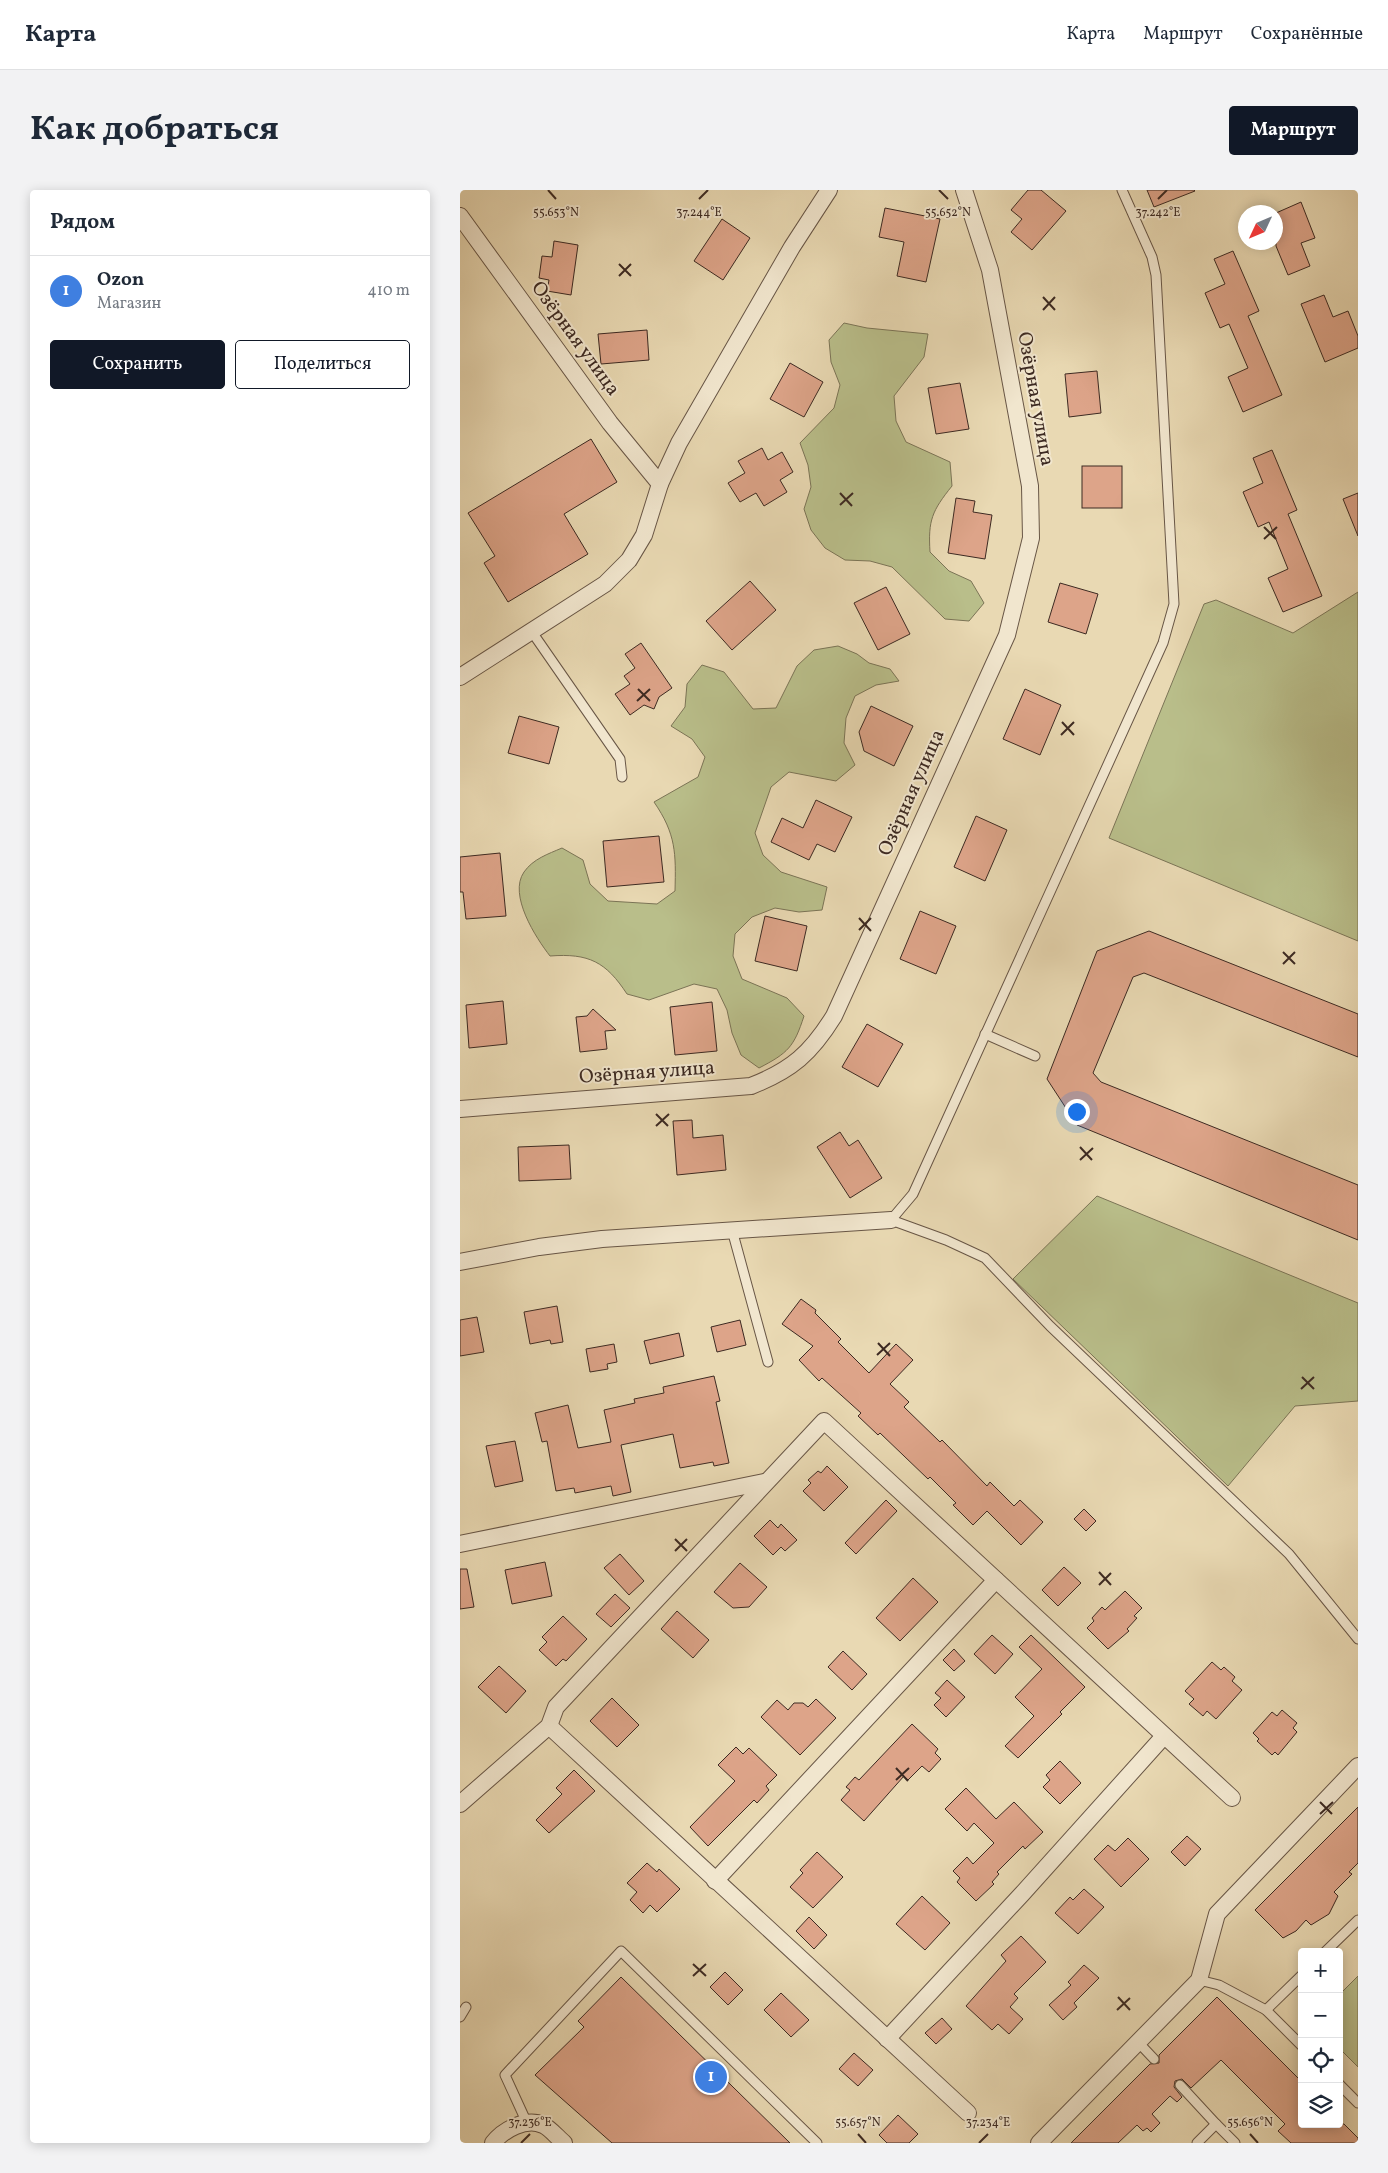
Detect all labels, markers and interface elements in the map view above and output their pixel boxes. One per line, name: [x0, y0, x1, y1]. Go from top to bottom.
text: Карта: [25, 18, 96, 52]
text: Карта: [1066, 22, 1115, 47]
text: Маршрут: [1143, 22, 1223, 47]
text: Сохранённые: [1251, 22, 1363, 47]
text: Как добраться: [30, 106, 279, 154]
button: Маршрут: [1229, 106, 1358, 155]
text: 55.653°N: [533, 205, 579, 221]
text: 37.244°E: [676, 205, 722, 221]
text: 55.652°N: [925, 205, 971, 221]
text: 37.242°E: [1136, 205, 1180, 221]
north arrow: [1238, 205, 1283, 250]
text: Рядом: [50, 208, 115, 237]
text: Ozon: [97, 267, 144, 293]
street label: Озёрная улица: [524, 276, 626, 402]
text: 1: [63, 280, 69, 302]
text: 410 m: [367, 280, 410, 302]
text: Магазин: [97, 293, 161, 315]
street label: Озёрная улица: [1009, 330, 1061, 468]
button: Сохранить: [50, 340, 225, 389]
button: Поделиться: [235, 340, 410, 389]
street label: Озёрная улица: [872, 725, 952, 861]
street label: Озёрная улица: [578, 1054, 716, 1092]
your location: [1064, 1099, 1090, 1125]
map controls: [1298, 1948, 1343, 2128]
button: +: [1298, 1948, 1343, 1993]
button: −: [1298, 1993, 1343, 2038]
button: locate: [1298, 2038, 1343, 2083]
pin: 1: [695, 2058, 727, 2096]
button: layers: [1298, 2083, 1343, 2128]
text: 37.236°E: [508, 2115, 552, 2131]
text: 55.657°N: [835, 2115, 881, 2131]
text: 37.234°E: [966, 2115, 1010, 2131]
text: 55.656°N: [1227, 2115, 1273, 2131]

